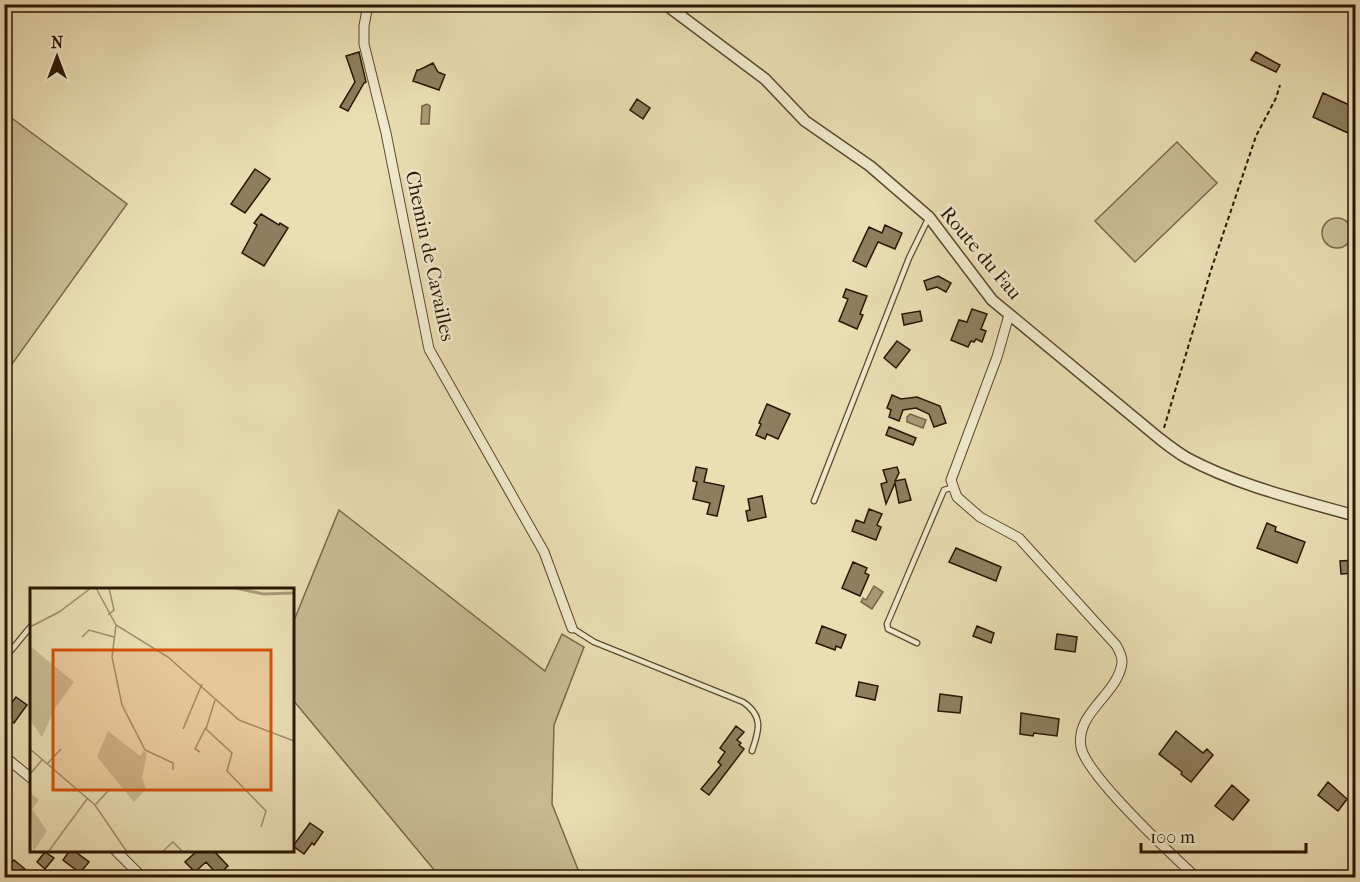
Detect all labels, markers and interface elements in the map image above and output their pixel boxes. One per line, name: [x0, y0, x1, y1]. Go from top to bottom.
north arrow: [27, 27, 87, 87]
text: N: [51, 33, 64, 52]
street label: Chemin de Cavailles: [401, 169, 459, 343]
street label: Route du Fau: [935, 202, 1027, 305]
inset map: [30, 588, 294, 852]
scale bar: [1141, 816, 1306, 854]
text: 100 m: [1150, 827, 1195, 848]

